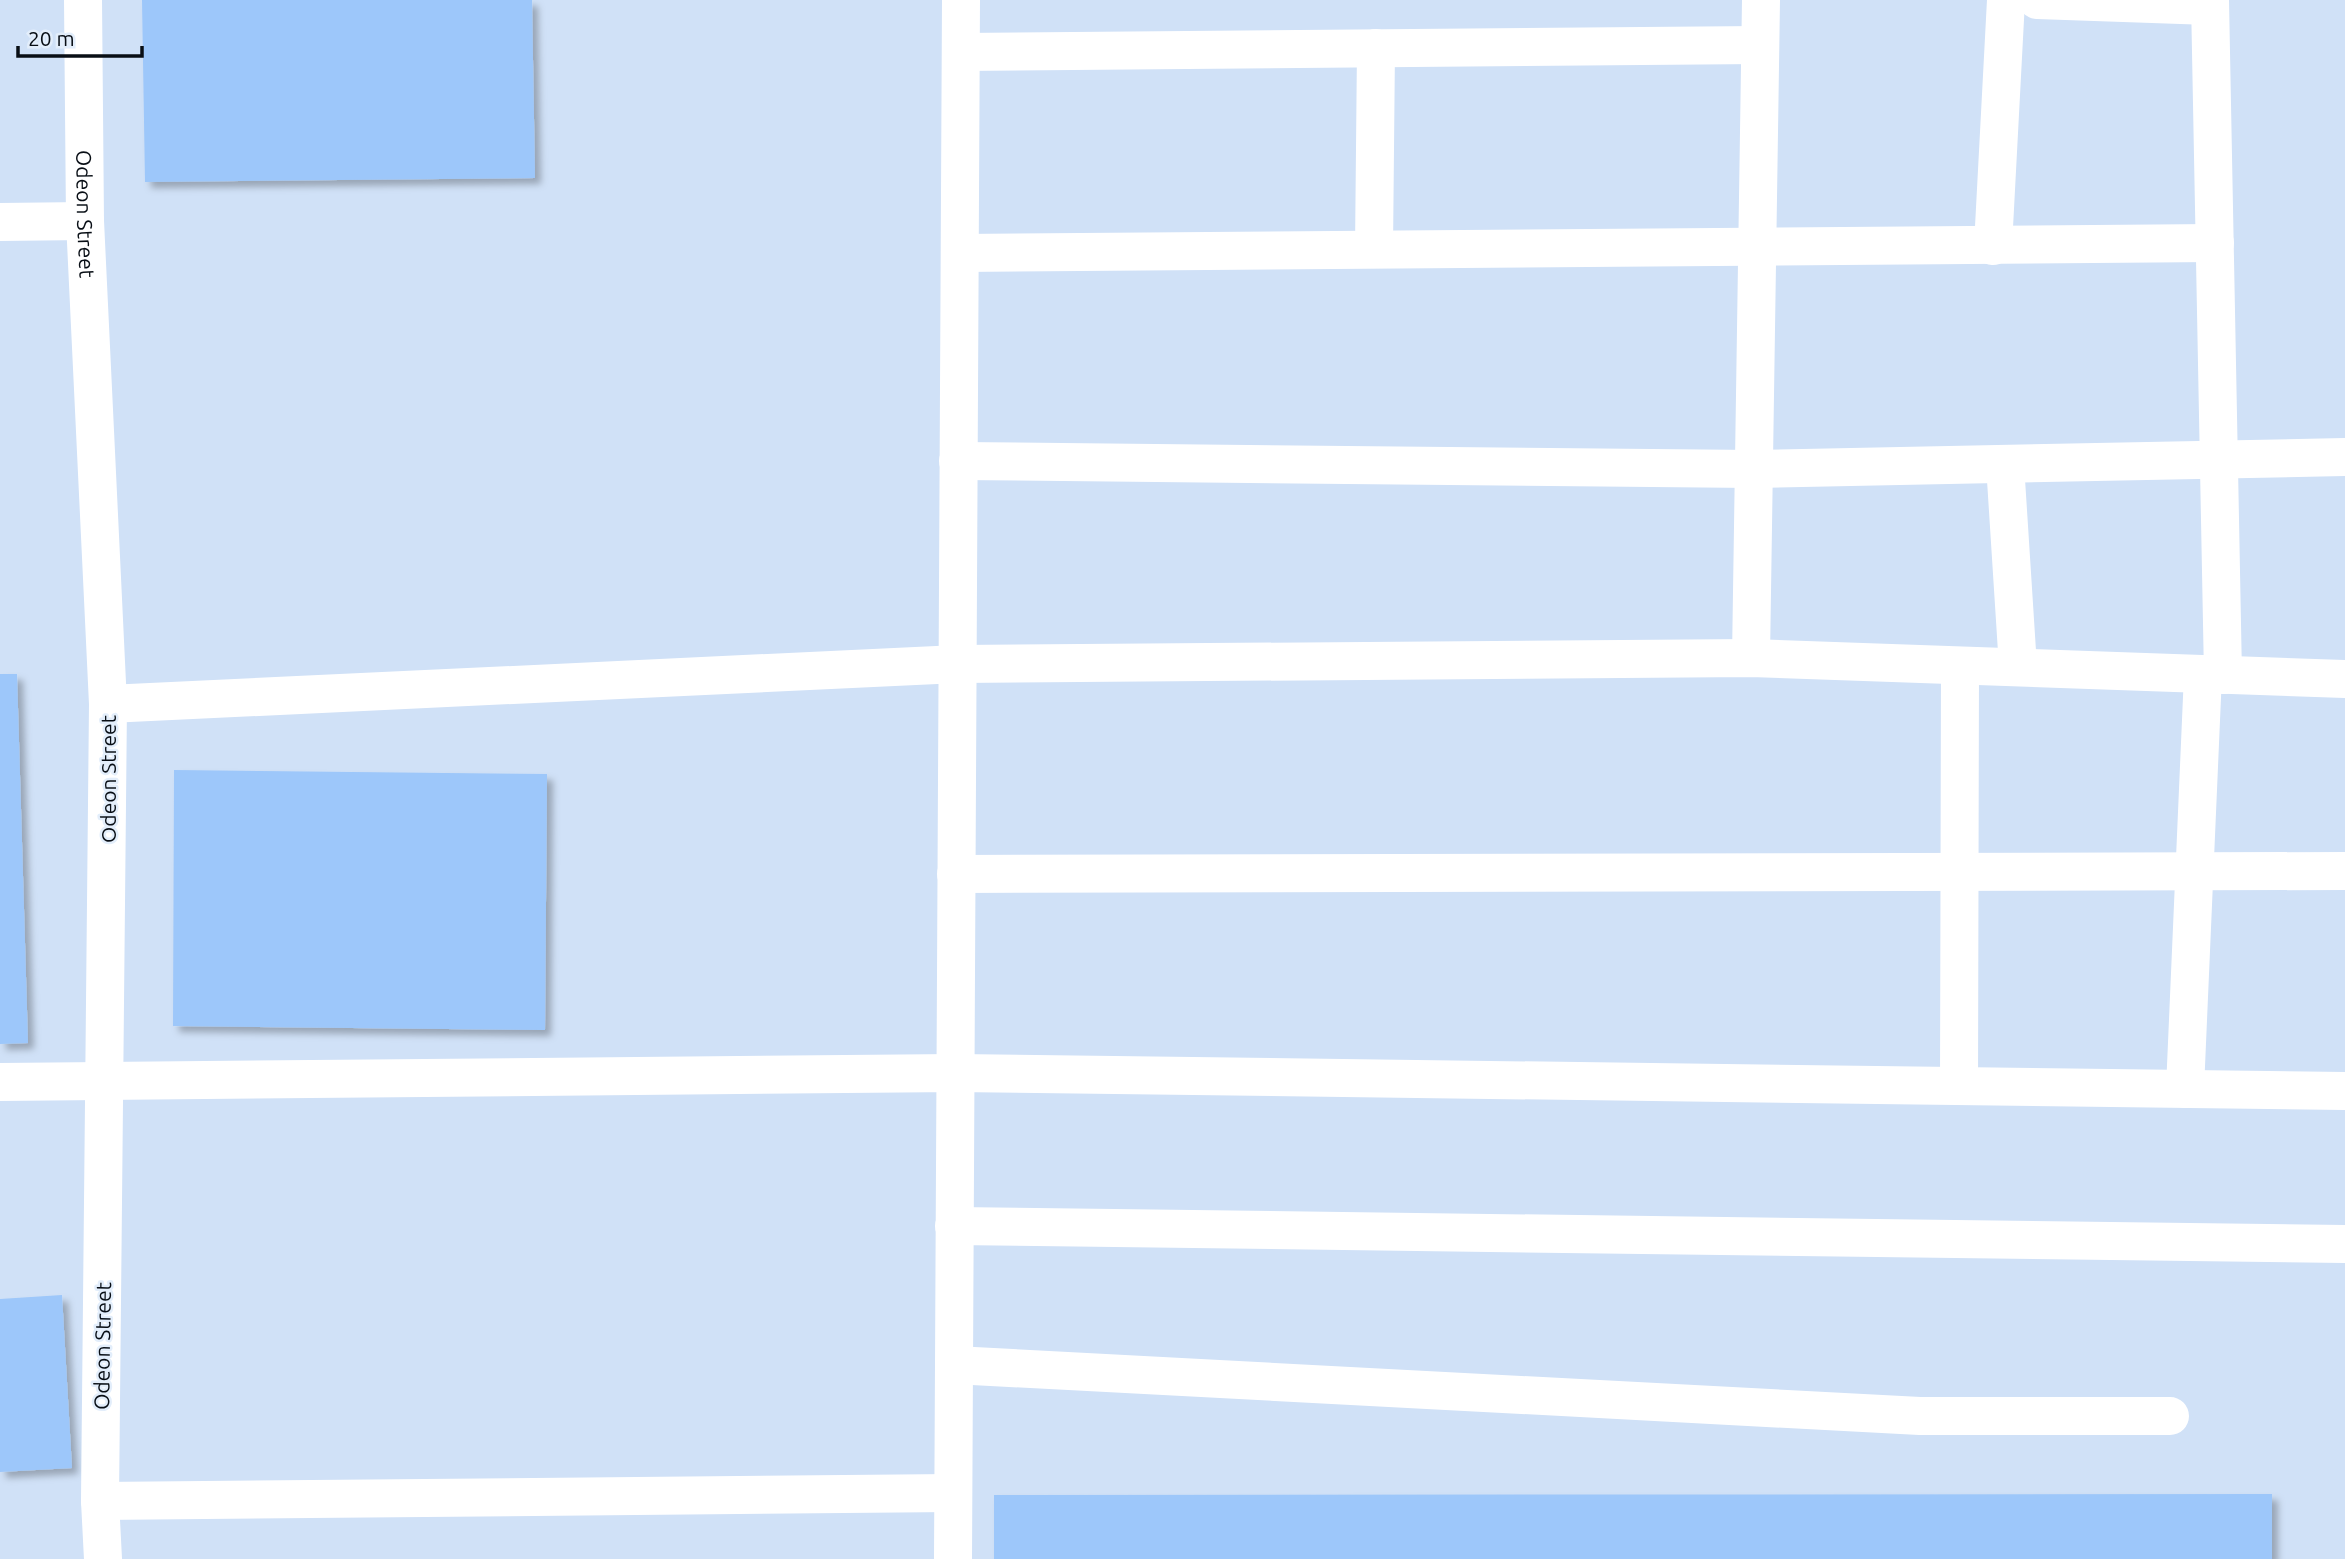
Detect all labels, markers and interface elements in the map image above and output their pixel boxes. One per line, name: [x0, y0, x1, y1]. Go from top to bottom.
scale bar: [18, 14, 142, 58]
text: 20 m: [28, 26, 75, 50]
street label: Odeon Street: [72, 150, 100, 278]
street label: Odeon Street: [96, 715, 120, 843]
street label: Odeon Street: [89, 1282, 115, 1410]

